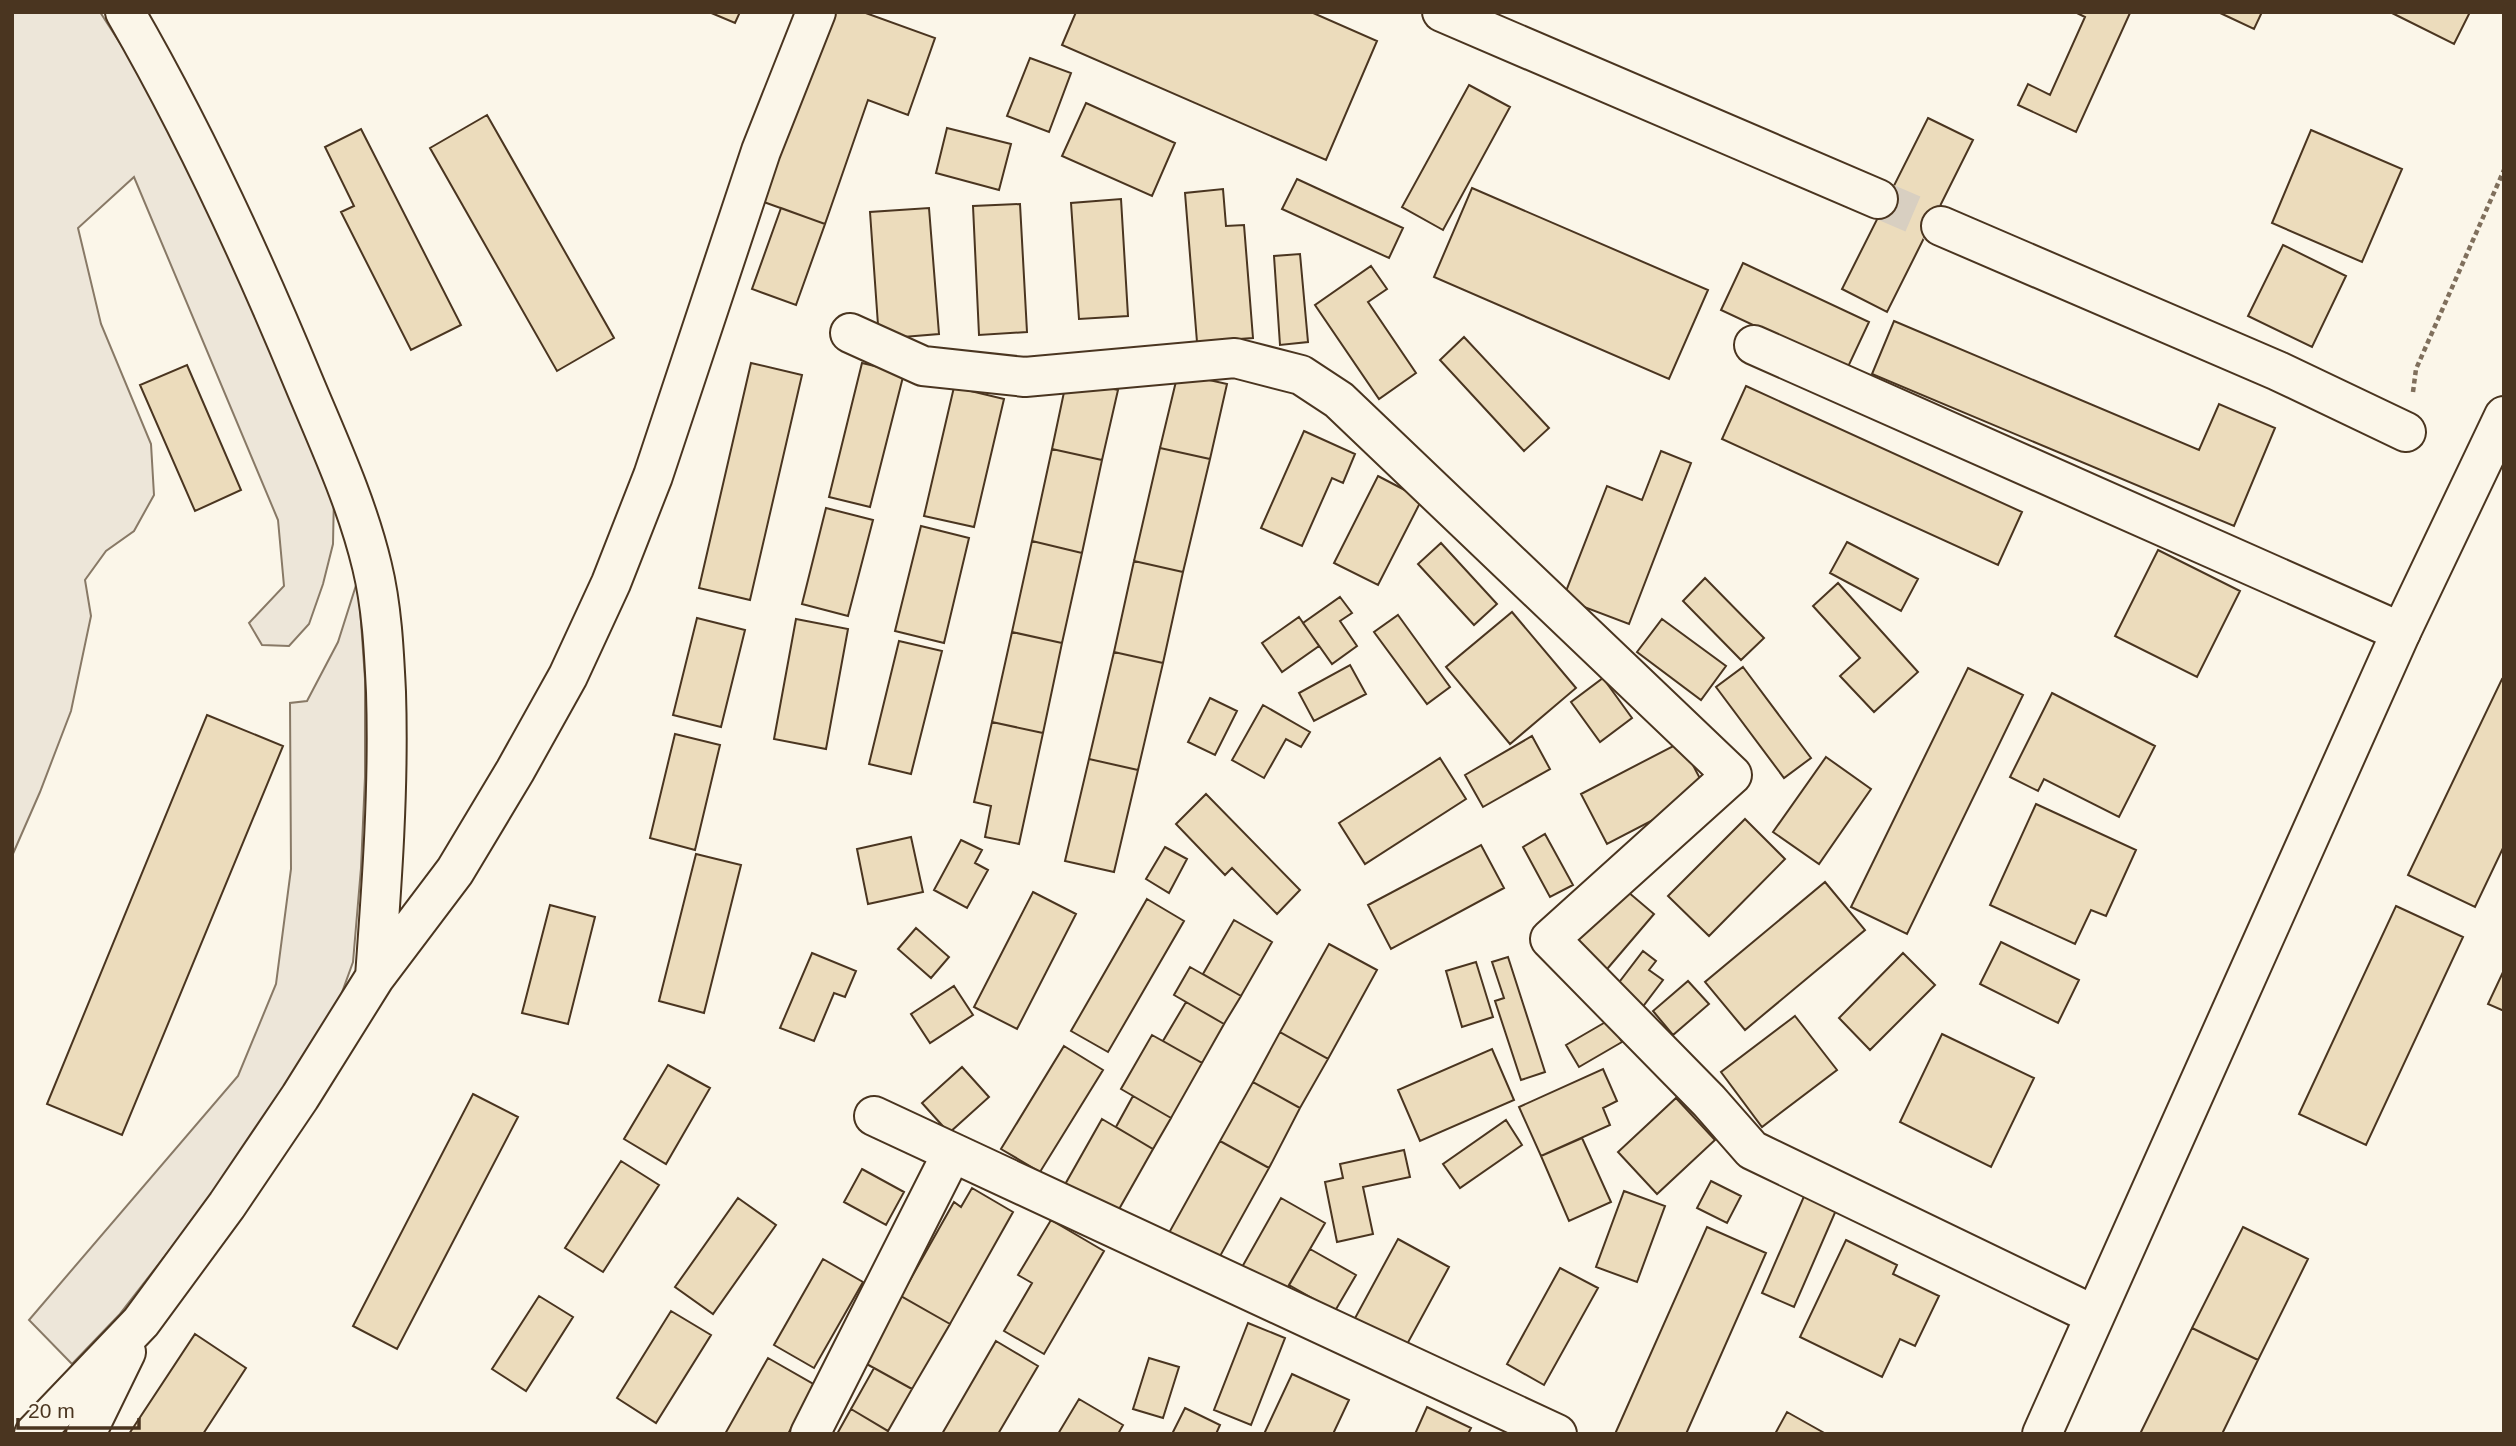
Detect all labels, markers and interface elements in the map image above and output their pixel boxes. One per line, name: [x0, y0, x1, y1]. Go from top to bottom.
scale bar: [18, 1386, 138, 1430]
text: 20 m: [28, 1399, 75, 1422]

